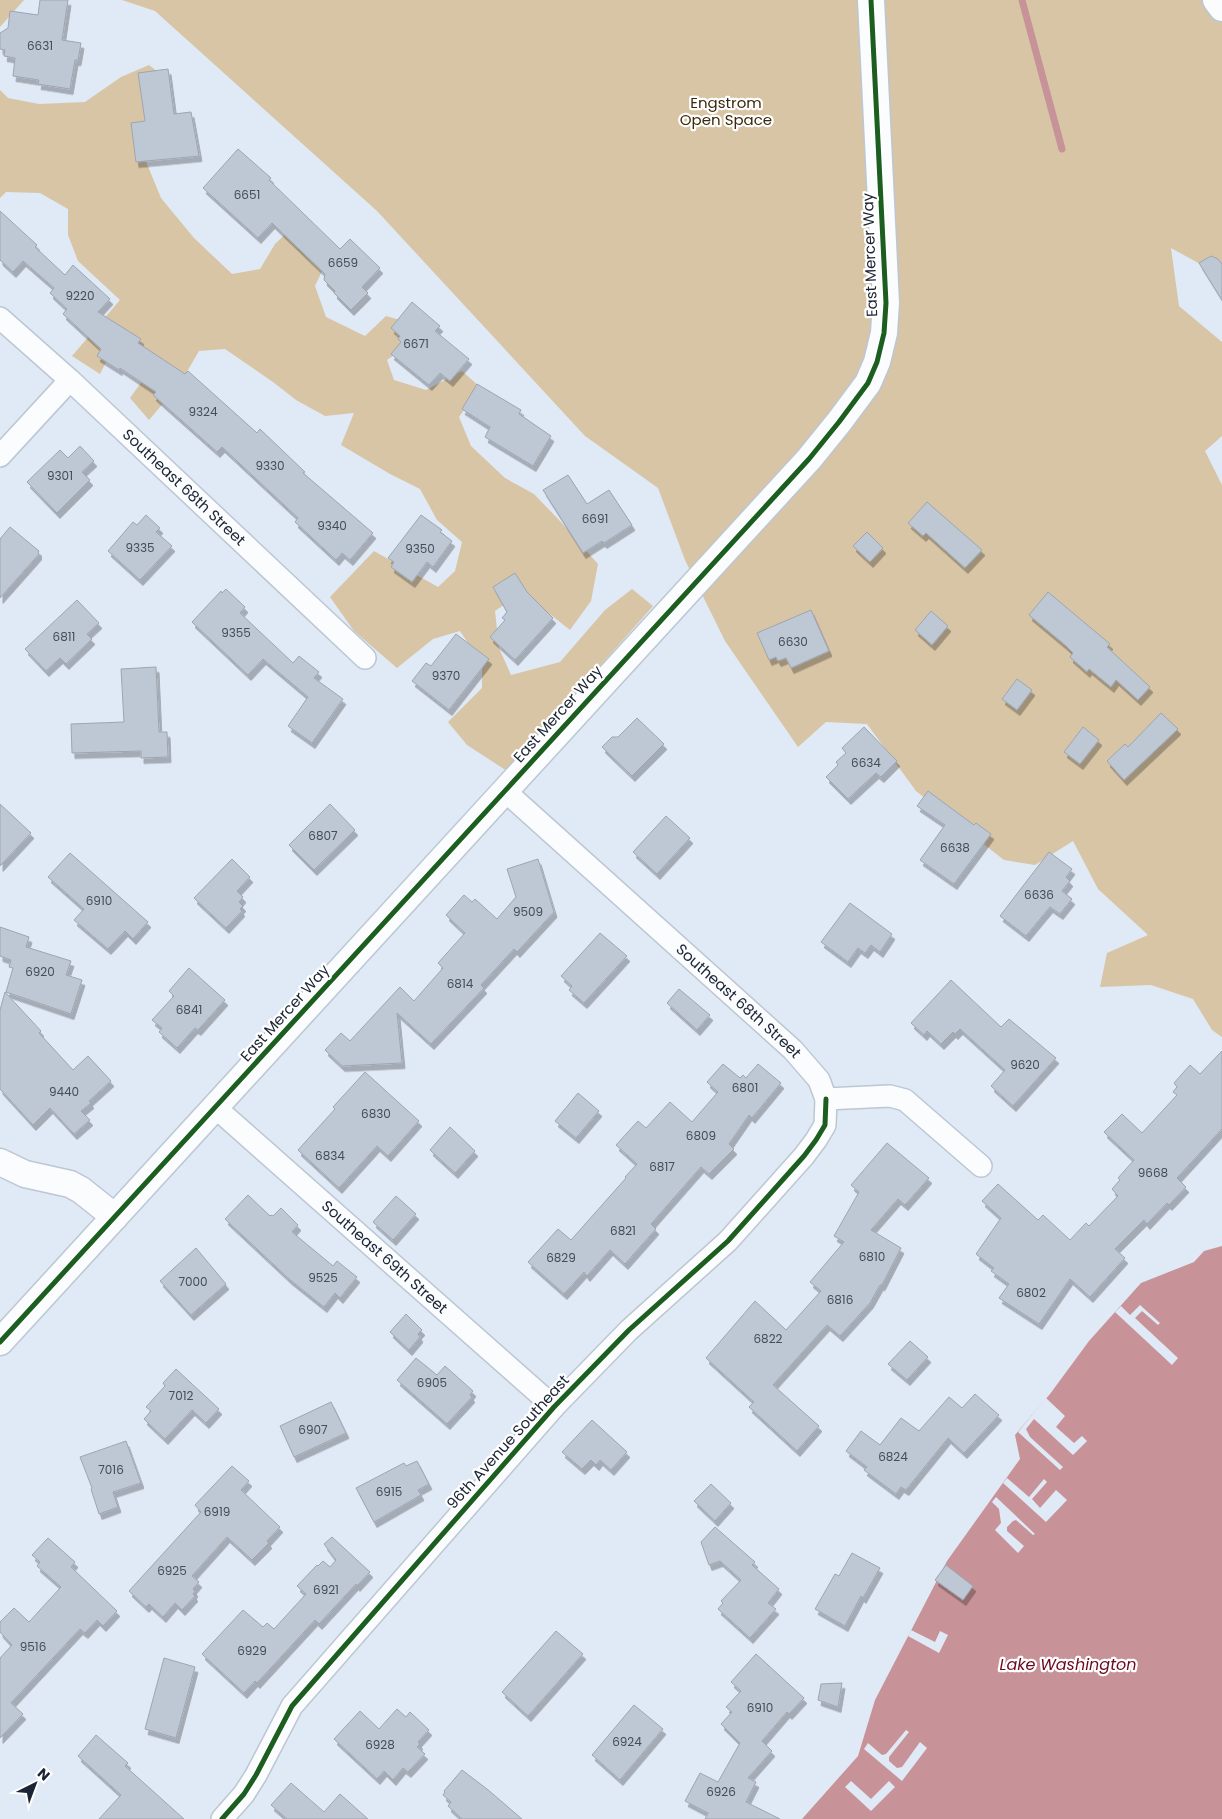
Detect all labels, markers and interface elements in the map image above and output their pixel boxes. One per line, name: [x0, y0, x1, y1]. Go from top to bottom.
house number: 6631: [27, 37, 53, 54]
park label: Engstrom Open Space: [680, 92, 772, 130]
house number: 6651: [234, 186, 260, 203]
street label: East Mercer Way: [857, 192, 882, 317]
house number: 6659: [328, 254, 358, 271]
house number: 9220: [66, 287, 94, 304]
house number: 6671: [403, 335, 429, 352]
house number: 9324: [188, 403, 218, 420]
street label: Southeast 68th Street: [118, 424, 250, 550]
house number: 9330: [255, 457, 285, 474]
house number: 9301: [47, 467, 73, 484]
house number: 6691: [582, 510, 608, 527]
house number: 9340: [317, 517, 347, 534]
house number: 9335: [125, 539, 155, 556]
house number: 9350: [405, 540, 435, 557]
house number: 9355: [221, 624, 251, 641]
house number: 6811: [53, 628, 75, 645]
house number: 6630: [778, 633, 808, 650]
street label: East Mercer Way: [508, 660, 607, 767]
house number: 9370: [432, 667, 460, 684]
house number: 6634: [851, 754, 881, 771]
house number: 6807: [308, 827, 338, 844]
house number: 6638: [940, 839, 970, 856]
house number: 6636: [1024, 886, 1054, 903]
house number: 6910: [86, 892, 112, 909]
house number: 9509: [513, 903, 543, 920]
street label: Southeast 68th Street: [672, 939, 806, 1062]
street label: East Mercer Way: [235, 959, 334, 1066]
house number: 6920: [25, 963, 55, 980]
house number: 6814: [447, 975, 474, 992]
house number: 6841: [176, 1001, 202, 1018]
house number: 9620: [1010, 1056, 1040, 1073]
house number: 6801: [732, 1079, 758, 1096]
house number: 9440: [49, 1083, 79, 1100]
house number: 6830: [361, 1105, 391, 1122]
house number: 6809: [686, 1127, 716, 1144]
house number: 6834: [315, 1147, 345, 1164]
house number: 6817: [649, 1158, 675, 1175]
house number: 9668: [1138, 1164, 1168, 1181]
street label: Southeast 69th Street: [317, 1195, 452, 1318]
house number: 6821: [610, 1222, 636, 1239]
house number: 6810: [859, 1248, 885, 1265]
house number: 6829: [546, 1249, 576, 1266]
house number: 9525: [308, 1269, 338, 1286]
house number: 7000: [178, 1273, 208, 1290]
house number: 6802: [1016, 1284, 1046, 1301]
house number: 6816: [827, 1291, 853, 1308]
house number: 6822: [754, 1330, 783, 1347]
street label: 96th Avenue Southeast: [442, 1370, 574, 1513]
house number: 6905: [417, 1374, 447, 1391]
house number: 7012: [169, 1387, 194, 1404]
house number: 6907: [298, 1421, 328, 1438]
house number: 6824: [878, 1448, 908, 1465]
house number: 7016: [98, 1461, 124, 1478]
house number: 6915: [376, 1483, 402, 1500]
house number: 6919: [204, 1503, 230, 1520]
house number: 6925: [157, 1562, 187, 1579]
house number: 6921: [313, 1581, 339, 1598]
house number: 9516: [20, 1638, 46, 1655]
house number: 6929: [237, 1642, 267, 1659]
water label: Lake Washington: [1000, 1653, 1136, 1676]
house number: 6910: [747, 1699, 773, 1716]
house number: 6924: [612, 1733, 642, 1750]
house number: 6928: [365, 1736, 395, 1753]
north arrow: [10, 1759, 60, 1809]
text: N: [33, 1763, 54, 1785]
house number: 6926: [706, 1783, 736, 1800]

